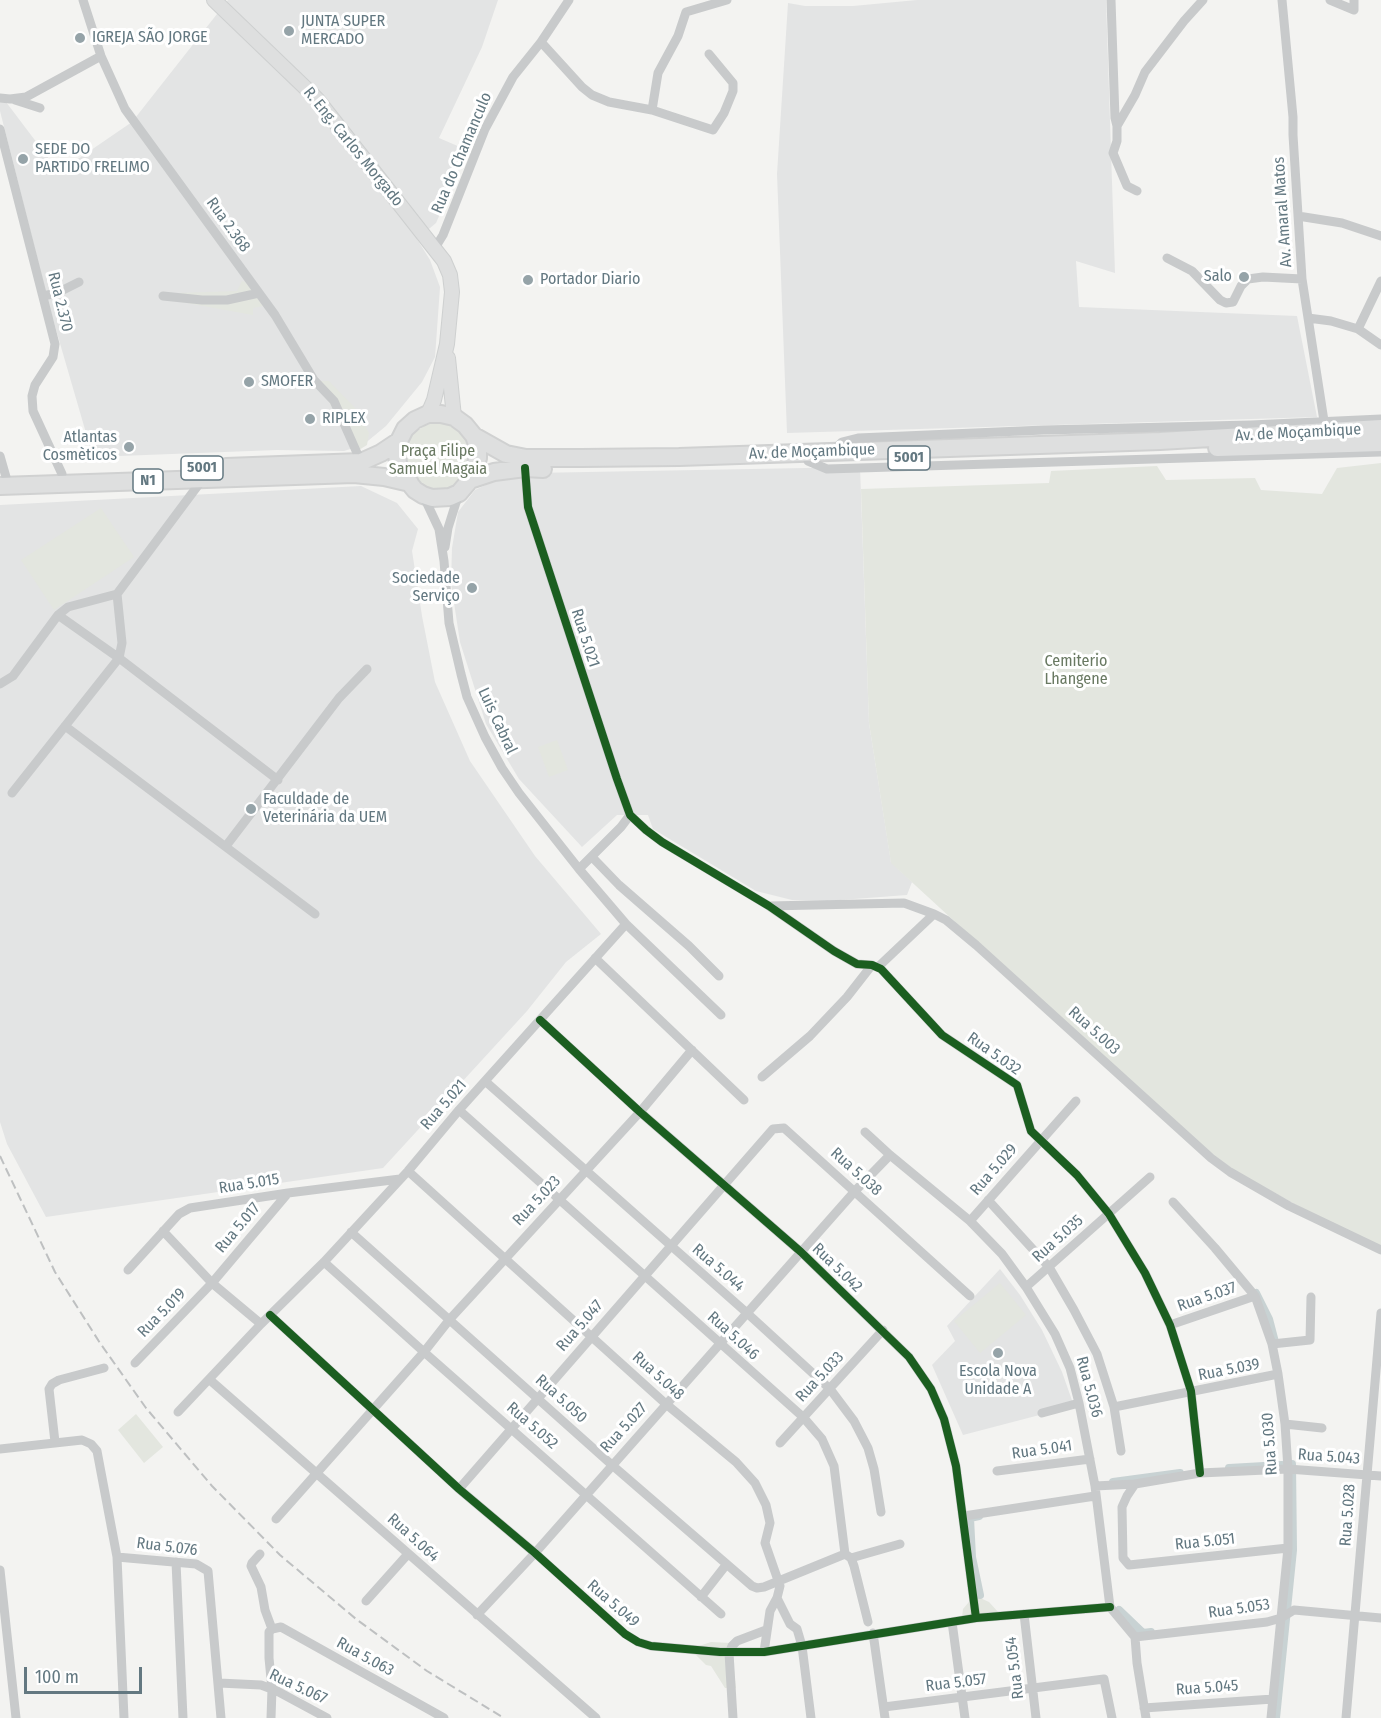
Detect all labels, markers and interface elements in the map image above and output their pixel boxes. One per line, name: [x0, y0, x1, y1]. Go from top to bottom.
place label: JUNTA SUPER MERCADO: [301, 12, 385, 50]
marker: JUNTA SUPER MERCADO: [282, 24, 296, 38]
place label: IGREJA SÃO JORGE: [92, 28, 208, 48]
marker: IGREJA SÃO JORGE: [73, 31, 87, 45]
street label: R. Eng. Carlos Morgado: [299, 83, 407, 211]
street label: Rua do Chamanculo: [428, 89, 496, 217]
place label: SEDE DO PARTIDO FRELIMO: [35, 140, 150, 178]
marker: SEDE DO PARTIDO FRELIMO: [16, 152, 30, 166]
street label: Av. Amaral Matos: [1270, 156, 1296, 268]
street label: Rua 2.368: [202, 194, 254, 256]
place label: Salo: [1204, 267, 1232, 287]
street label: Rua 2.370: [43, 270, 77, 334]
place label: Portador Diario: [540, 270, 640, 290]
marker: Salo: [1237, 270, 1251, 284]
marker: Portador Diario: [521, 273, 535, 287]
place label: SMOFER: [261, 372, 313, 392]
marker: SMOFER: [242, 375, 256, 389]
place label: RIPLEX: [322, 409, 366, 429]
marker: RIPLEX: [303, 412, 317, 426]
street label: Av. de Moçambique: [1234, 420, 1362, 446]
place label: Atlantas Cosmèticos: [43, 428, 117, 466]
marker: Atlantas Cosmèticos: [122, 440, 136, 454]
street label: Av. de Moçambique: [749, 440, 875, 464]
park label: Praça Filipe Samuel Magaia: [389, 442, 487, 480]
road number: 5001: [888, 446, 930, 470]
road number: 5001: [181, 456, 223, 480]
road number: N1: [133, 469, 163, 493]
place label: Sociedade Serviço: [392, 569, 460, 607]
marker: Sociedade Serviço: [465, 581, 479, 595]
street label: Rua 5.021: [567, 606, 603, 670]
park label: Cemiterio Lhangene: [1044, 652, 1108, 690]
street label: Luis Cabral: [473, 685, 521, 757]
place label: Faculdade de Veterinária da UEM: [263, 790, 387, 828]
marker: Faculdade de Veterinária da UEM: [244, 802, 258, 816]
street label: Rua 5.003: [1064, 1003, 1124, 1059]
street label: Rua 5.032: [963, 1028, 1025, 1080]
street label: Rua 5.021: [417, 1076, 471, 1134]
street label: Rua 5.029: [966, 1140, 1022, 1200]
street label: Rua 5.038: [826, 1144, 886, 1200]
street label: Rua 5.015: [217, 1170, 281, 1198]
street label: Rua 5.023: [509, 1172, 565, 1230]
street label: Rua 5.017: [211, 1199, 265, 1257]
street label: Rua 5.035: [1029, 1211, 1087, 1267]
street label: Rua 5.044: [688, 1240, 748, 1296]
street label: Rua 5.042: [808, 1240, 866, 1296]
street label: Rua 5.037: [1175, 1278, 1239, 1316]
street label: Rua 5.019: [134, 1284, 190, 1342]
street label: Rua 5.047: [553, 1296, 607, 1356]
street label: Rua 5.046: [703, 1308, 763, 1364]
marker: Escola Nova Unidade A: [991, 1346, 1005, 1360]
street label: Rua 5.048: [628, 1348, 688, 1404]
street label: Rua 5.033: [792, 1348, 848, 1406]
street label: Rua 5.036: [1072, 1354, 1106, 1420]
street label: Rua 5.039: [1197, 1355, 1261, 1385]
place label: Escola Nova Unidade A: [959, 1362, 1037, 1400]
street label: Rua 5.050: [531, 1371, 591, 1427]
street label: Rua 5.052: [502, 1398, 562, 1454]
street label: Rua 5.027: [597, 1399, 651, 1457]
street label: Rua 5.030: [1258, 1412, 1282, 1476]
street label: Rua 5.041: [1011, 1436, 1073, 1464]
street label: Rua 5.043: [1297, 1445, 1361, 1469]
street label: Rua 5.028: [1336, 1483, 1360, 1547]
street label: Rua 5.064: [383, 1510, 443, 1566]
street label: Rua 5.051: [1174, 1529, 1236, 1555]
street label: Rua 5.076: [135, 1534, 199, 1560]
street label: Rua 5.049: [583, 1576, 643, 1632]
street label: Rua 5.053: [1207, 1595, 1271, 1623]
street label: Rua 5.063: [333, 1633, 397, 1681]
street label: Rua 5.054: [1002, 1636, 1028, 1700]
scale bar: [27, 1655, 146, 1693]
street label: Rua 5.067: [266, 1665, 330, 1709]
text: 100 m: [35, 1666, 79, 1688]
street label: Rua 5.057: [925, 1670, 987, 1696]
street label: Rua 5.045: [1175, 1676, 1239, 1700]

